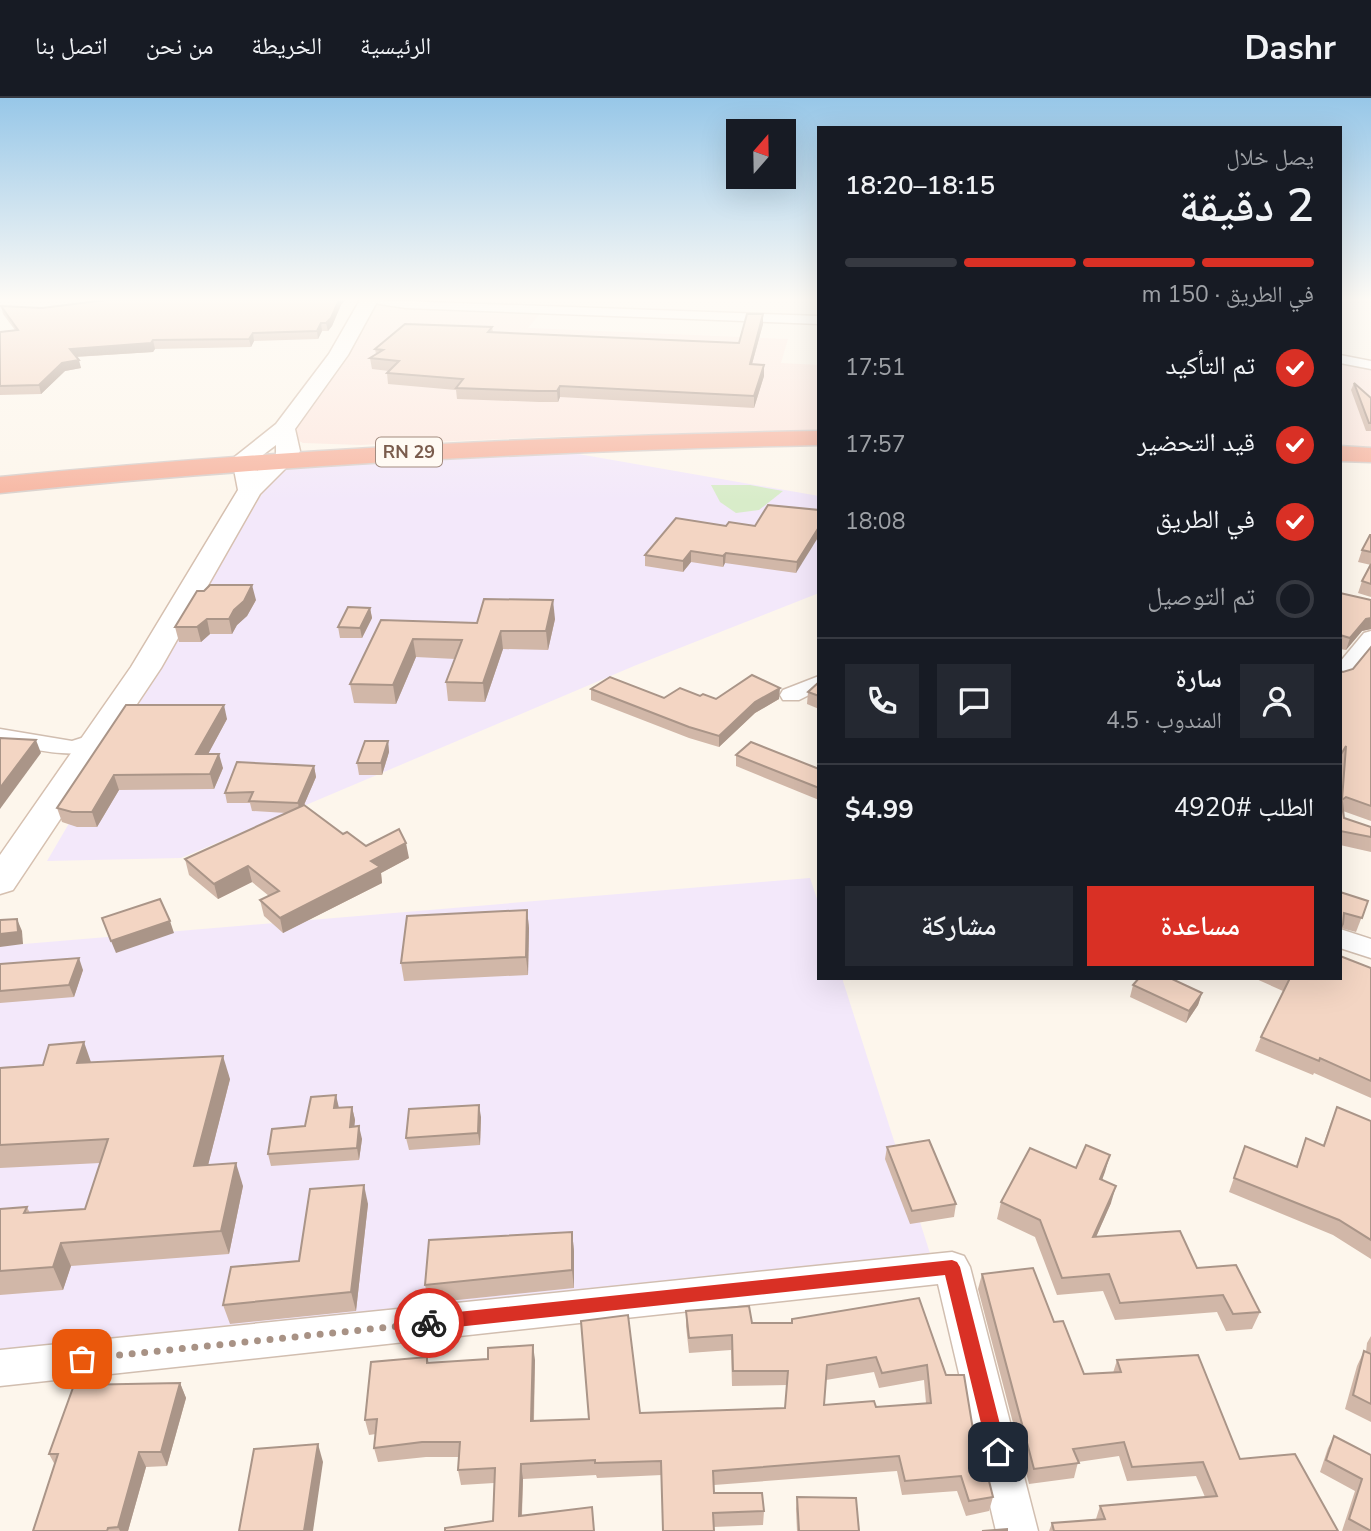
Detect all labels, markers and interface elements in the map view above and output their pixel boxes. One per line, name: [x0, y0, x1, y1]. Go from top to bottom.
text: Dashr: [1244, 26, 1336, 71]
text: اتصل بنا: [35, 30, 108, 62]
text: من نحن: [146, 30, 213, 62]
text: الخريطة: [251, 30, 322, 62]
text: الرئيسية: [360, 30, 431, 62]
north arrow: [726, 119, 796, 189]
map controls: [726, 119, 796, 189]
text: يصل خلال: [1226, 142, 1314, 173]
text: 18:15–18:20: [845, 168, 995, 203]
text: 2 دقيقة: [1179, 174, 1314, 237]
text: في الطريق · 150 m: [1142, 279, 1314, 310]
text: تم التأكيد: [1166, 348, 1255, 383]
icon: check: [1276, 349, 1314, 387]
text: 17:51: [845, 352, 905, 383]
text: قيد التحضير: [1137, 425, 1255, 460]
icon: check: [1276, 426, 1314, 464]
text: 17:57: [845, 429, 905, 460]
road number: RN 29: [376, 438, 442, 466]
text: في الطريق: [1155, 502, 1255, 537]
icon: check: [1276, 503, 1314, 541]
text: 18:08: [845, 506, 905, 537]
text: تم التوصيل: [1147, 579, 1255, 614]
text: سارة: [1175, 661, 1222, 696]
button: phone: [845, 664, 919, 738]
button: chat: [937, 664, 1011, 738]
button: person: [1240, 664, 1314, 738]
text: المندوب · 4.5: [1106, 705, 1222, 736]
text: الطلب #4920: [1174, 790, 1314, 825]
text: $4.99: [845, 792, 914, 827]
button: مشاركة: [845, 886, 1073, 966]
button: مساعدة: [1087, 886, 1314, 966]
courier: [394, 1288, 464, 1358]
icon: bike: [410, 1304, 448, 1342]
pin: [52, 1329, 112, 1389]
icon: bag: [63, 1340, 101, 1378]
pin: [968, 1422, 1028, 1482]
icon: home: [979, 1433, 1017, 1471]

